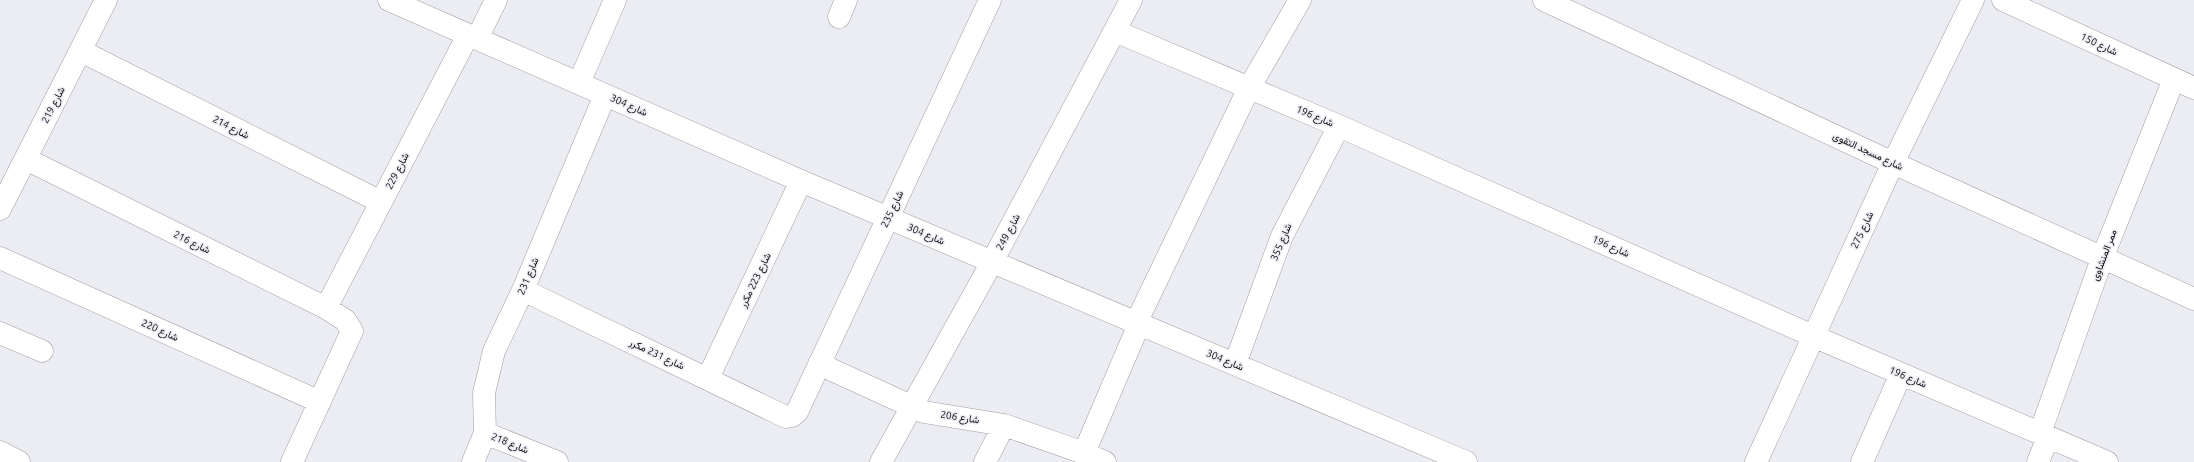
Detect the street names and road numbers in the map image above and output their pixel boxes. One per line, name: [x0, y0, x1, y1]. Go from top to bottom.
street label: شارع 150: [2078, 31, 2119, 58]
street label: شارع 219: [39, 85, 68, 125]
street label: شارع 304: [608, 92, 649, 119]
street label: شارع 196: [1294, 103, 1335, 130]
street label: شارع 214: [211, 113, 251, 142]
street label: شارع مسجد التقوى: [1831, 130, 1905, 173]
street label: شارع 229: [383, 151, 412, 191]
street label: شارع 235: [879, 189, 906, 230]
street label: شارع 275: [1849, 210, 1876, 251]
street label: شارع 249: [994, 212, 1023, 252]
street label: شارع 304: [905, 221, 946, 248]
street label: شارع 355: [1268, 222, 1295, 263]
street label: شارع 216: [171, 228, 212, 257]
street label: ممر المنشاوى: [2089, 228, 2120, 283]
street label: شارع 196: [1590, 233, 1631, 260]
street label: شارع 223 مكرر: [737, 251, 774, 310]
street label: شارع 231: [515, 256, 542, 297]
street label: شارع 220: [139, 317, 180, 344]
street label: شارع 231 مكرر: [627, 336, 686, 372]
street label: شارع 304: [1204, 347, 1245, 374]
street label: شارع 196: [1887, 364, 1928, 391]
street label: شارع 206: [940, 408, 980, 427]
street label: شارع 218: [489, 431, 530, 456]

